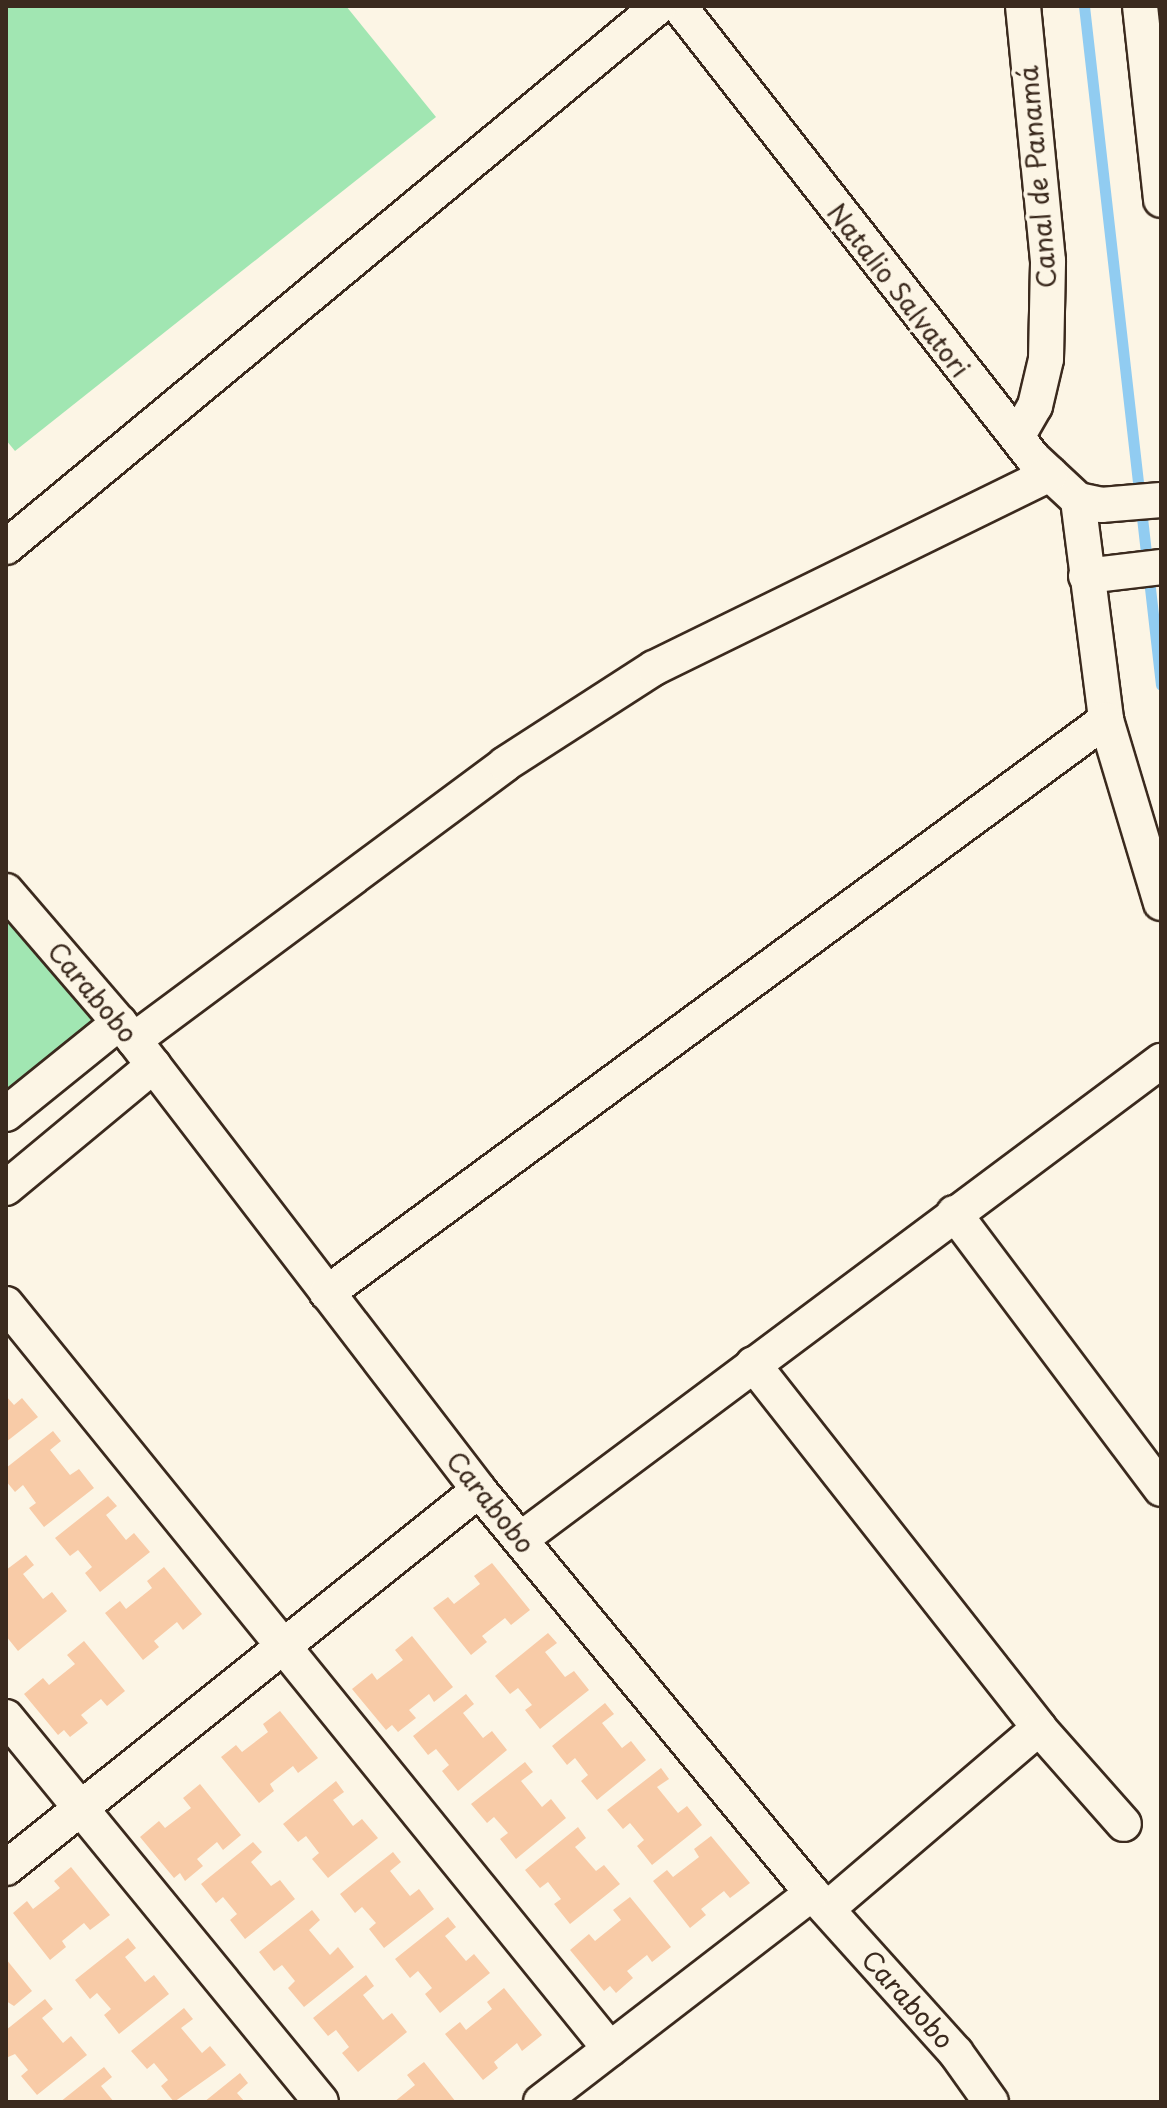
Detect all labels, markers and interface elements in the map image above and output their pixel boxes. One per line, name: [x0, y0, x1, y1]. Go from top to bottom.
street label: Canal de Panamá: [1012, 64, 1062, 290]
street label: Natalio Salvatori: [821, 196, 977, 384]
street label: Carabobo: [42, 935, 144, 1049]
street label: Carabobo: [440, 1445, 542, 1559]
street label: Carabobo: [856, 1943, 960, 2055]

